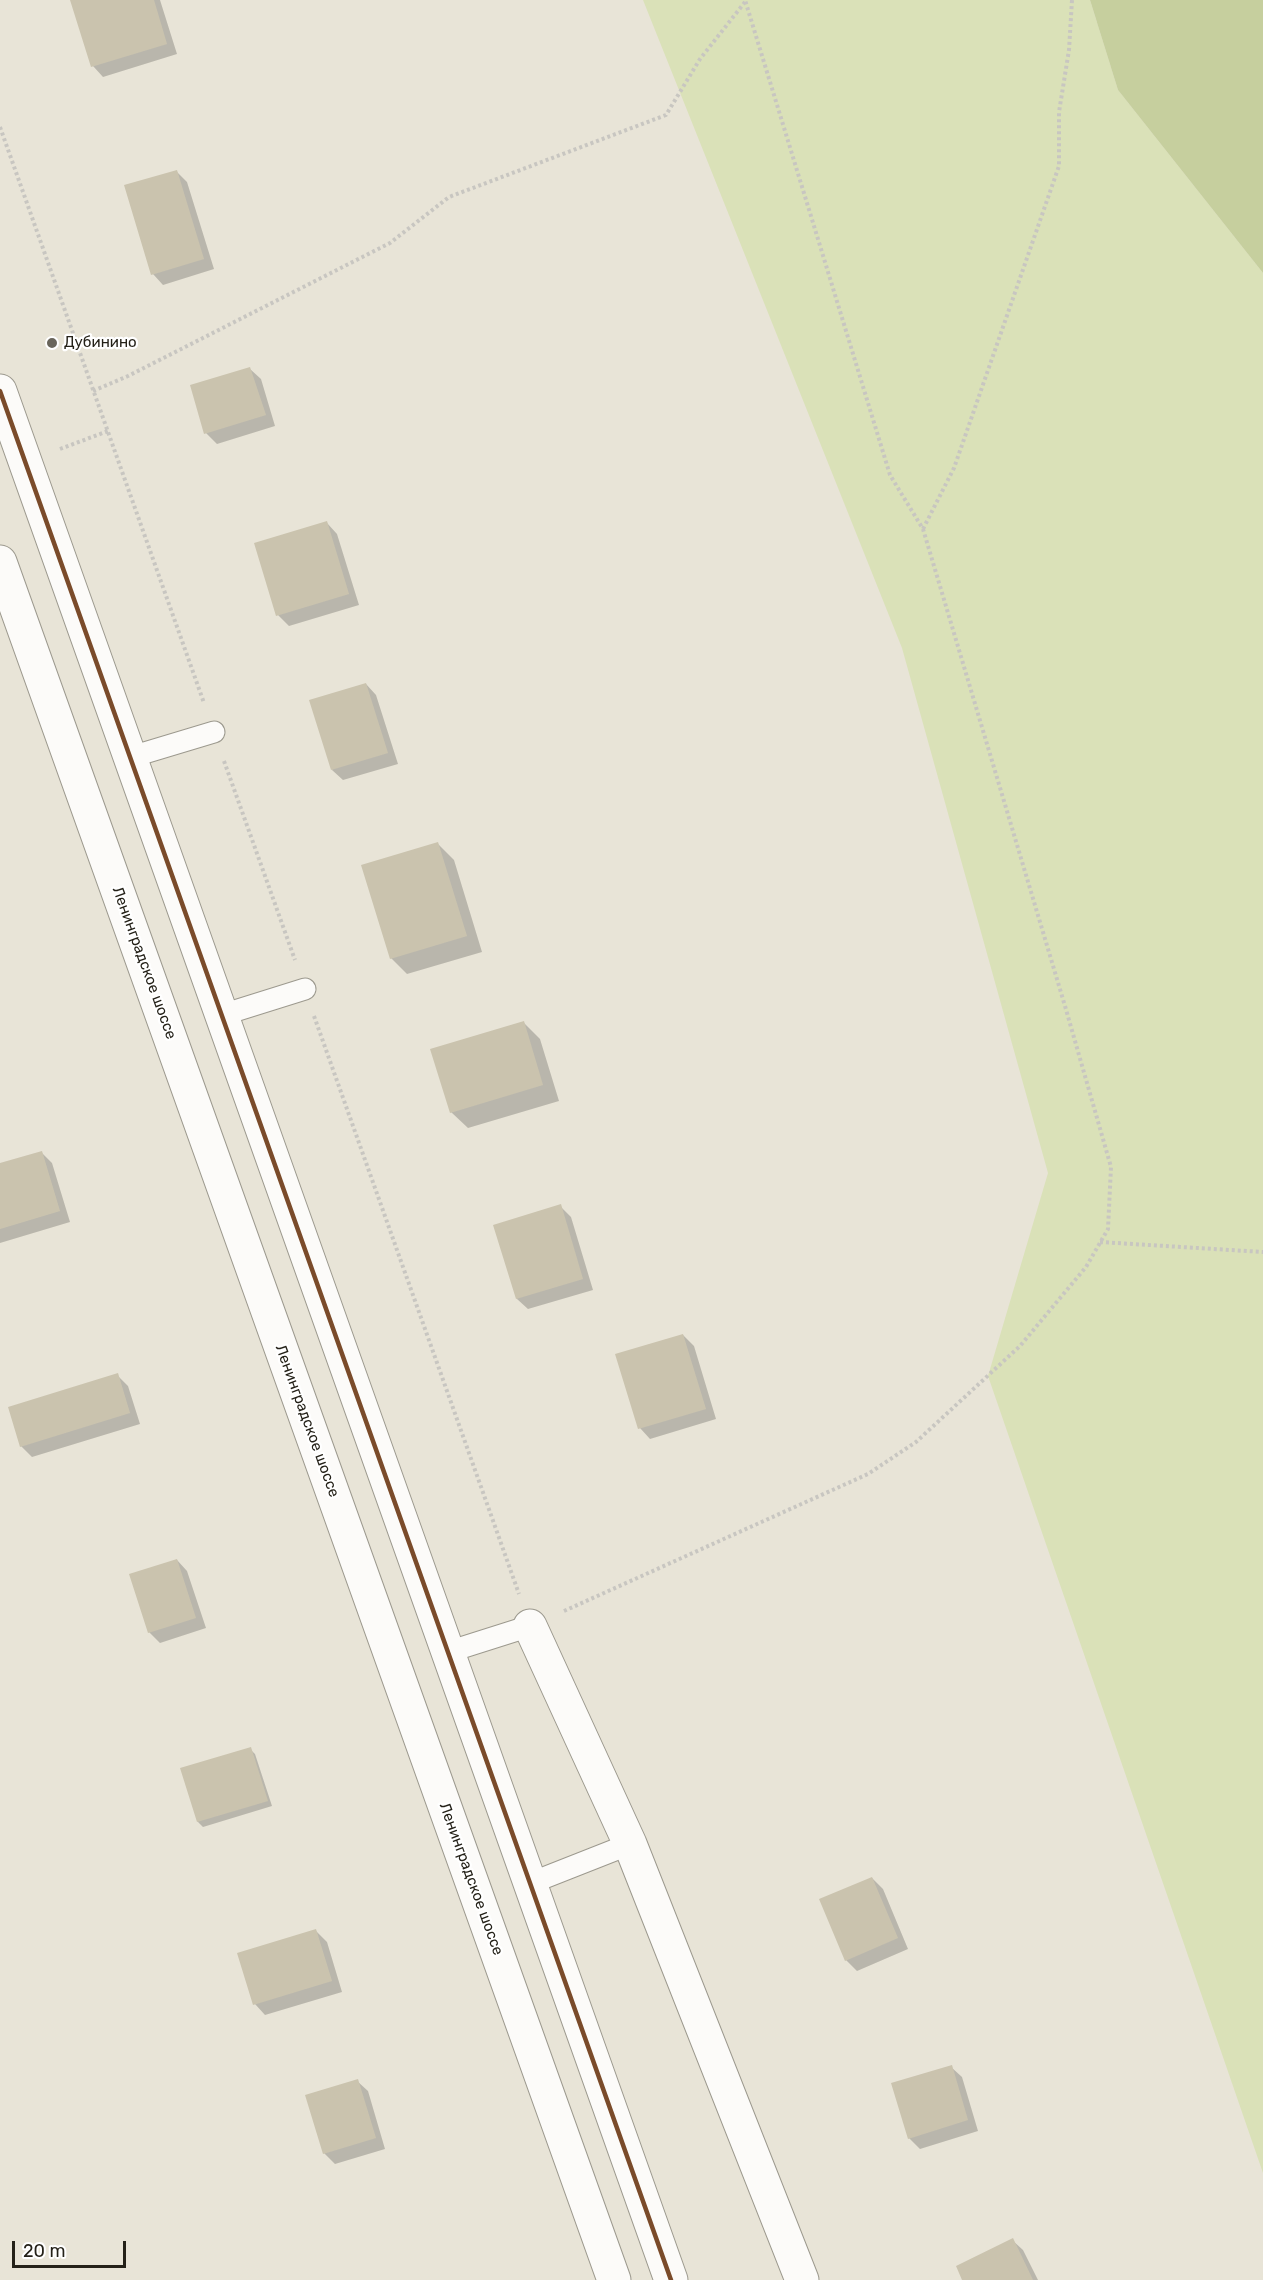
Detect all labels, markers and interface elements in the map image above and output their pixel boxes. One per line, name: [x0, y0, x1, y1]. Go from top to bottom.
place label: Дубинино: [64, 334, 137, 352]
marker: Дубинино: [45, 336, 59, 350]
street label: Ленинградское шоссе: [108, 884, 180, 1042]
street label: Ленинградское шоссе: [271, 1342, 343, 1500]
street label: Ленинградское шоссе: [435, 1800, 507, 1958]
scale bar: [15, 2229, 129, 2267]
text: 20 m: [23, 2240, 65, 2262]

